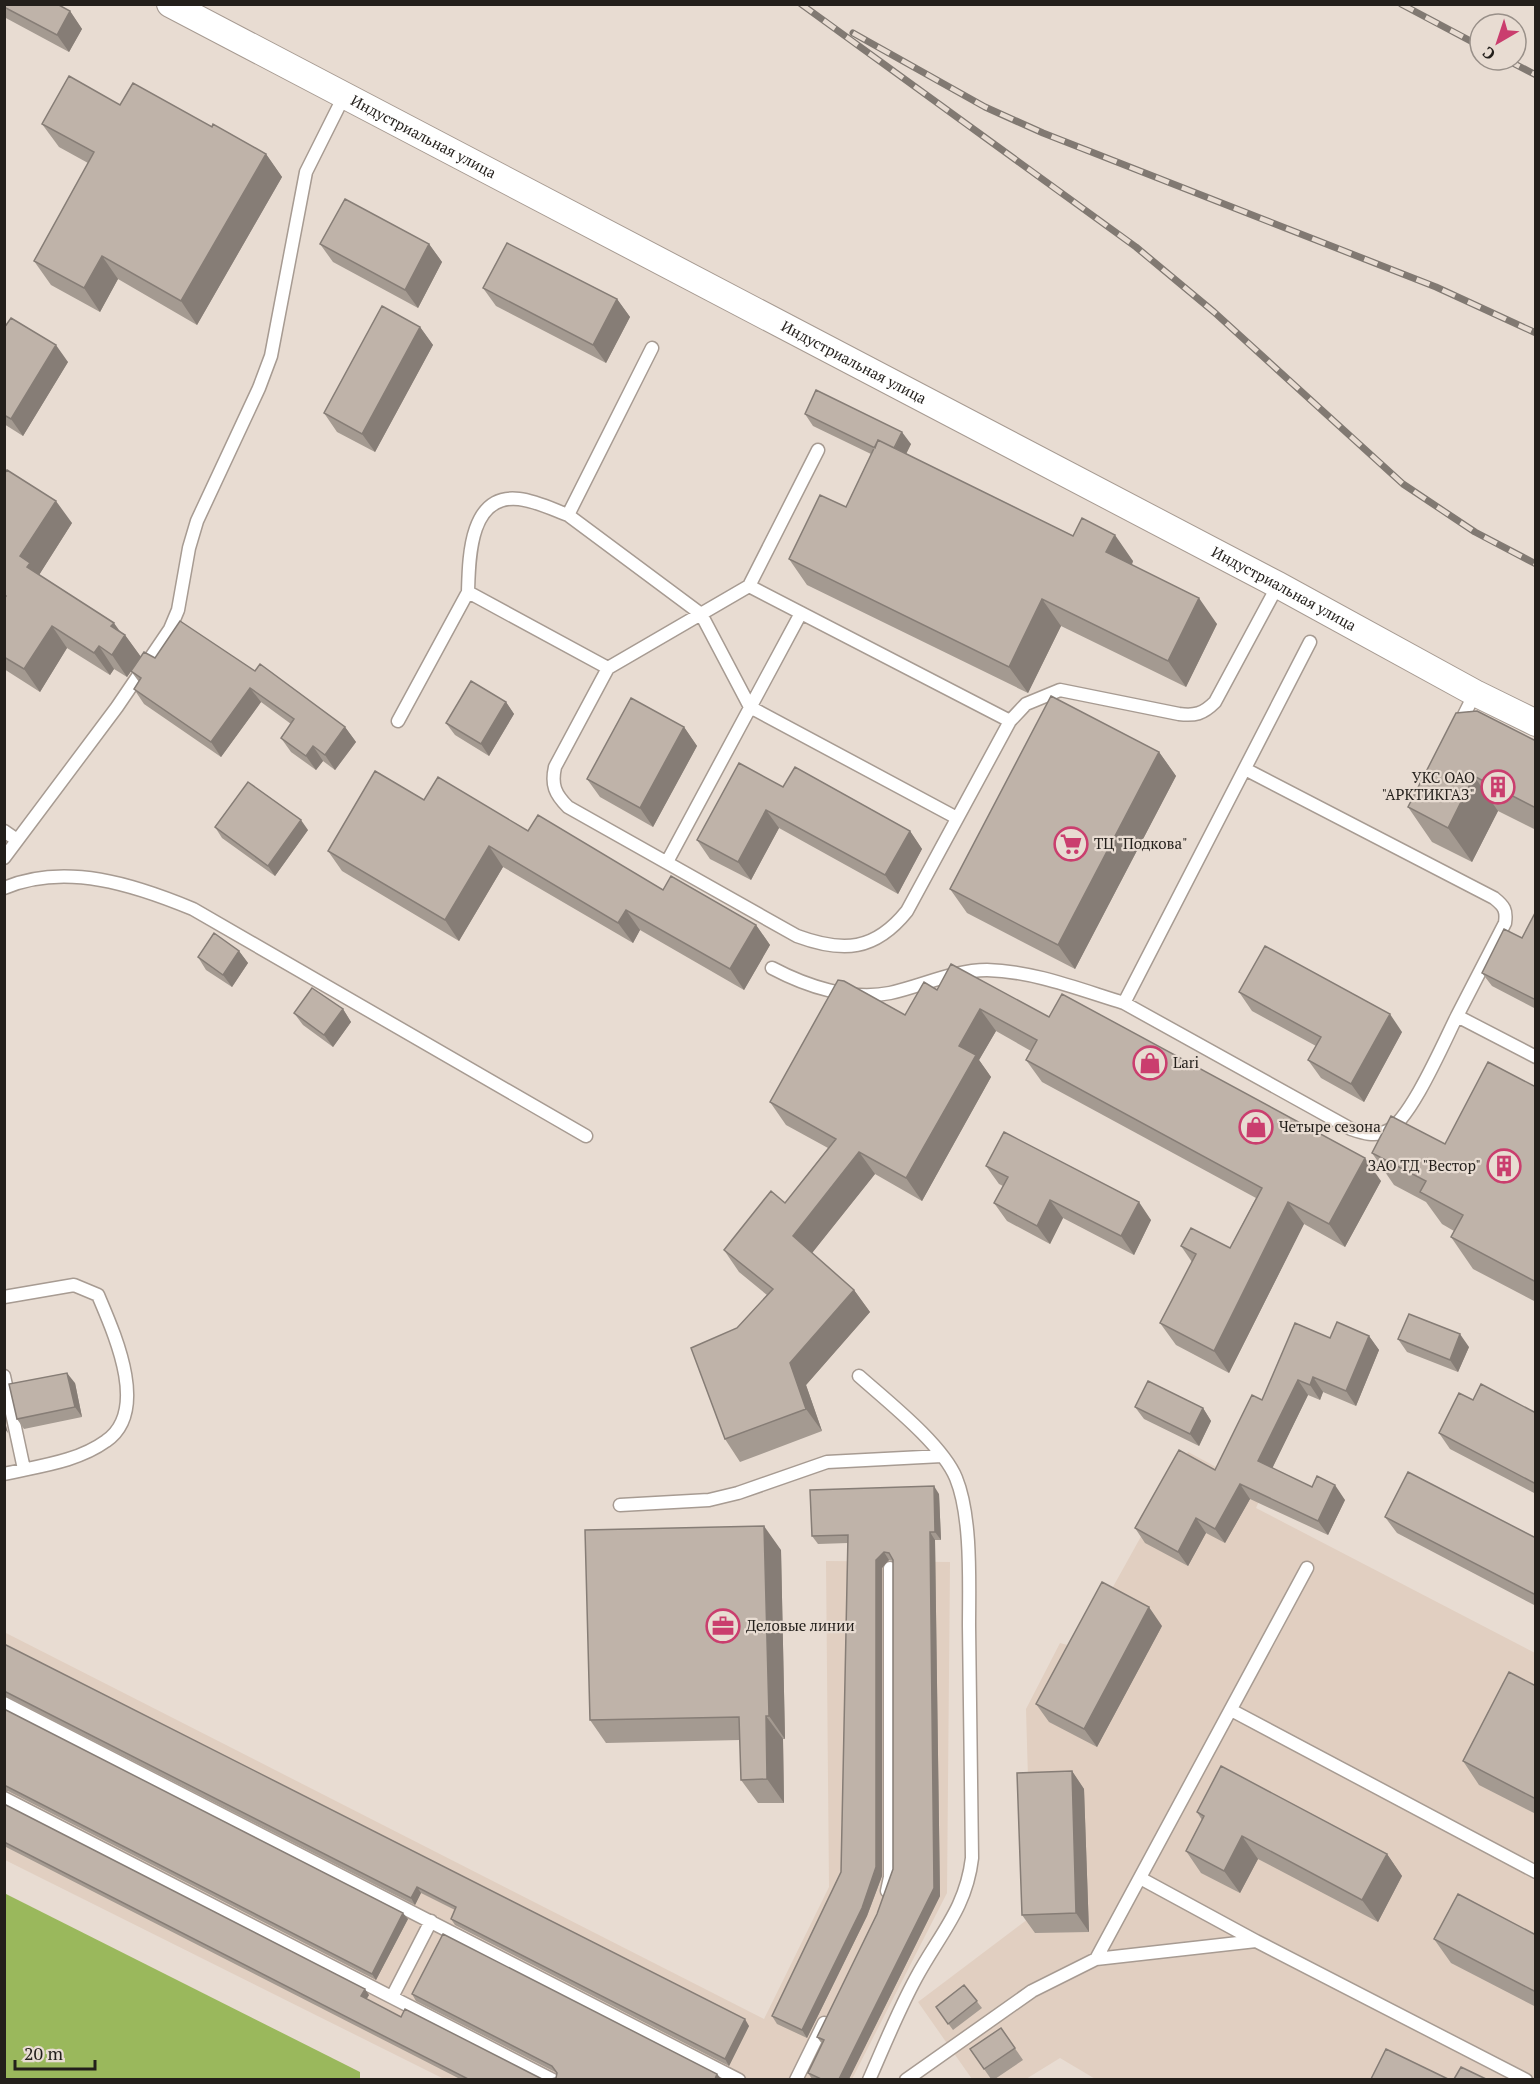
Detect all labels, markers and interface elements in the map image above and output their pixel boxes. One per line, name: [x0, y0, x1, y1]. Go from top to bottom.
north arrow: [1468, 12, 1528, 72]
text: С: [1478, 42, 1500, 65]
street label: Индустриальная улица: [348, 90, 500, 182]
street label: Индустриальная улица: [778, 315, 931, 408]
street label: Индустриальная улица: [1209, 541, 1360, 635]
place label: УКС ОАО "АРКТИКГАЗ": [1381, 767, 1475, 804]
building icon: УКС ОАО "АРКТИКГАЗ": [1480, 769, 1516, 805]
supermarket icon: ТЦ "Подкова": [1053, 826, 1089, 862]
place label: ТЦ "Подкова": [1094, 833, 1188, 853]
shop icon: Lari: [1132, 1045, 1168, 1081]
place label: Lari: [1173, 1052, 1199, 1072]
shop icon: Четыре сезона: [1238, 1109, 1274, 1145]
place label: Четыре сезона: [1279, 1116, 1381, 1136]
building icon: ЗАО ТД "Вестор": [1486, 1148, 1522, 1184]
place label: ЗАО ТД "Вестор": [1368, 1155, 1481, 1175]
office icon: Деловые линии: [705, 1608, 741, 1644]
place label: Деловые линии: [746, 1615, 855, 1635]
scale bar: [15, 2033, 94, 2071]
text: 20 m: [24, 2041, 64, 2065]

